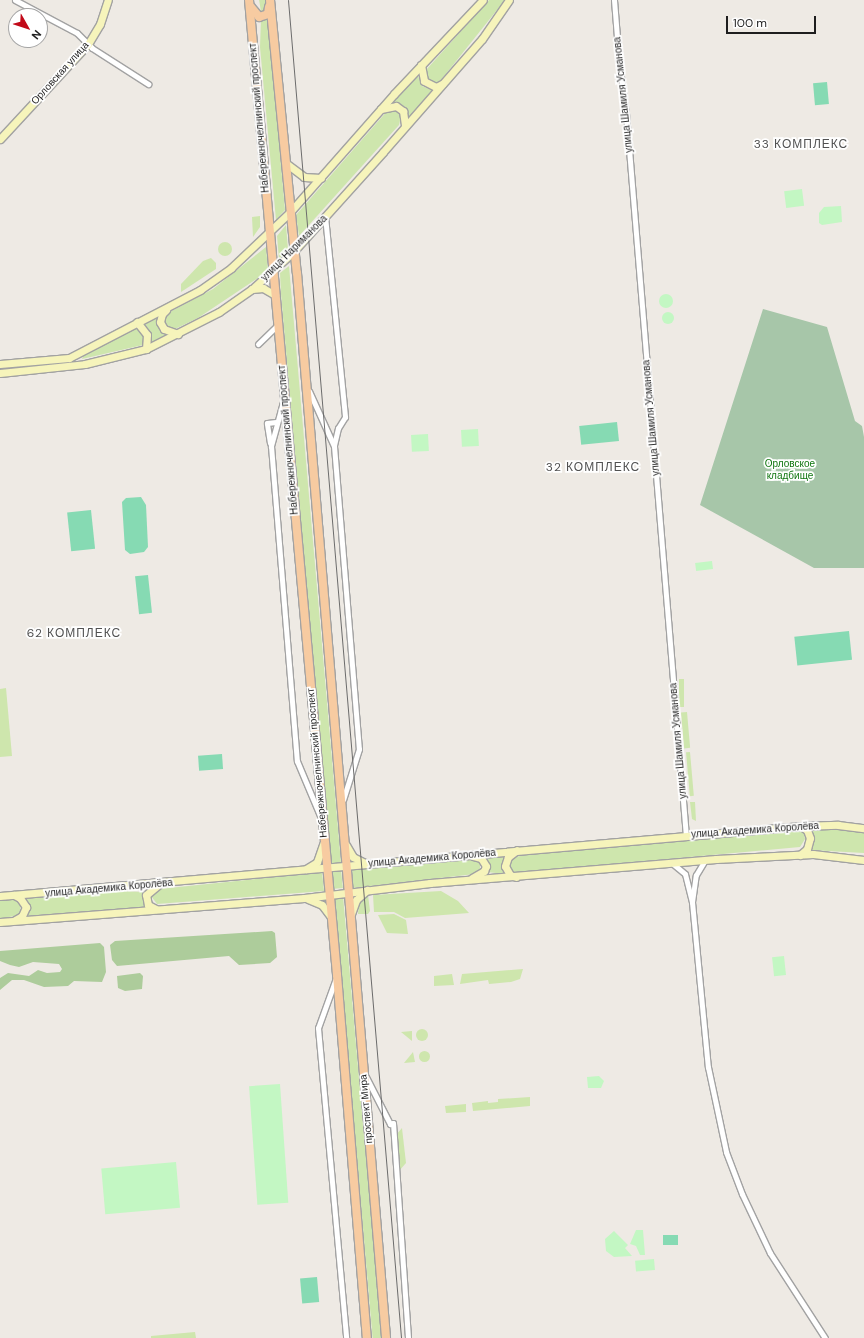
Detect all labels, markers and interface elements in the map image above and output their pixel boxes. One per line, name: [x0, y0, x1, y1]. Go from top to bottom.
north arrow: [8, 8, 48, 48]
scale bar: [728, 8, 818, 34]
text: 100 m: [733, 15, 767, 31]
text: N: [29, 27, 45, 42]
street label: улица Шамиля Усманова: [611, 37, 635, 153]
street label: Орловская улица: [29, 39, 91, 107]
street label: Набережночелнинский проспект: [246, 43, 272, 193]
district label: 33 КОМПЛЕКС: [754, 138, 848, 152]
street label: улица Нариманова: [259, 213, 329, 283]
street label: улица Шамиля Усманова: [640, 360, 662, 476]
street label: Набережночелнинский проспект: [275, 365, 301, 515]
park label: Орловское кладбище: [765, 457, 815, 480]
district label: 32 КОМПЛЕКС: [546, 461, 640, 475]
district label: 62 КОМПЛЕКС: [27, 627, 121, 641]
street label: улица Шамиля Усманова: [667, 683, 689, 799]
street label: Набережночелнинский проспект: [304, 688, 330, 838]
street label: улица Академика Королёва: [691, 820, 819, 840]
street label: улица Академика Королёва: [368, 846, 496, 870]
street label: улица Академика Королёва: [45, 876, 173, 900]
street label: проспект Мира: [357, 1074, 375, 1144]

